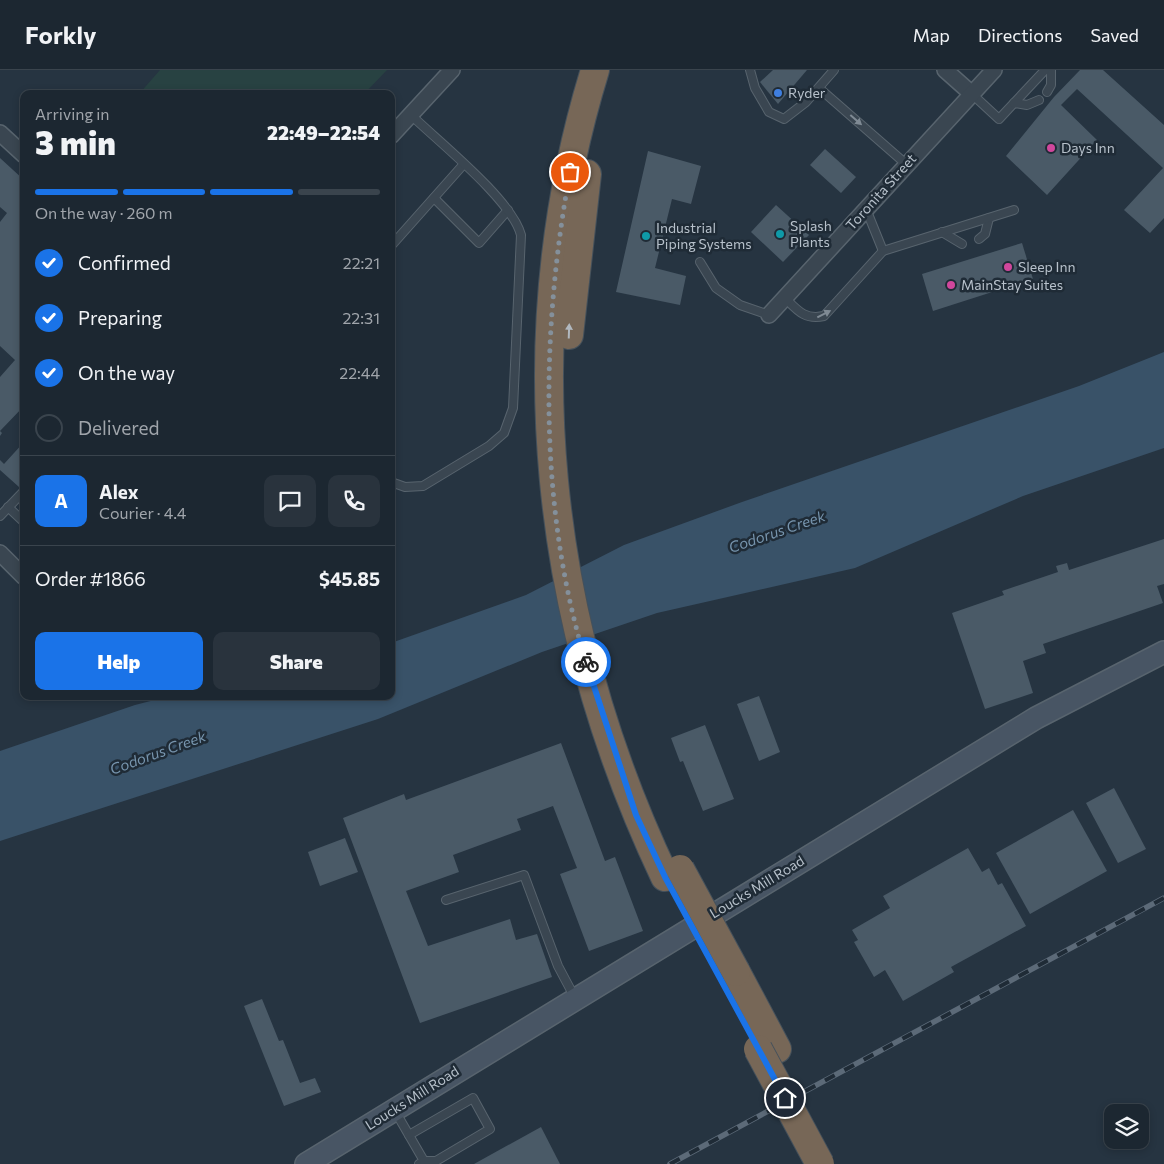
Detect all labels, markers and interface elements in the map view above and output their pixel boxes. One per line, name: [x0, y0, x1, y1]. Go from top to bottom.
text: Forkly: [25, 20, 96, 49]
text: Map: [913, 24, 950, 46]
text: Directions: [978, 24, 1062, 46]
text: Saved: [1090, 24, 1139, 46]
place label: Ryder: [788, 84, 826, 101]
marker: Ryder: [772, 87, 784, 99]
text: Arriving in: [35, 104, 109, 123]
one-way arrow: [849, 115, 862, 126]
text: 22:49–22:54: [267, 121, 380, 144]
text: 3 min: [35, 122, 116, 162]
place label: Days Inn: [1061, 139, 1115, 156]
marker: Days Inn: [1045, 142, 1057, 154]
street label: Toronita Street: [842, 150, 920, 233]
pin: [549, 151, 591, 193]
icon: bag: [556, 158, 584, 186]
text: On the way · 260 m: [35, 203, 173, 222]
place label: Splash Plants: [790, 217, 832, 250]
place label: Industrial Piping Systems: [656, 219, 752, 252]
marker: Splash Plants: [774, 228, 786, 240]
marker: Industrial Piping Systems: [640, 230, 652, 242]
icon: check: [35, 249, 63, 277]
text: Confirmed: [78, 251, 171, 274]
text: 22:21: [343, 253, 380, 272]
place label: Sleep Inn: [1018, 258, 1075, 275]
marker: Sleep Inn: [1002, 261, 1014, 273]
place label: MainStay Suites: [961, 276, 1063, 293]
marker: MainStay Suites: [945, 279, 957, 291]
icon: check: [35, 304, 63, 332]
text: Preparing: [78, 306, 162, 329]
text: 22:31: [343, 308, 380, 327]
one-way arrow: [817, 310, 832, 318]
one-way arrow: [565, 323, 573, 339]
icon: check: [35, 359, 63, 387]
text: On the way: [78, 361, 175, 384]
text: 22:44: [339, 363, 380, 382]
text: Delivered: [78, 416, 159, 439]
button: chat: [264, 475, 316, 527]
button: phone: [328, 475, 380, 527]
text: Alex: [99, 480, 139, 503]
text: A: [54, 489, 68, 512]
text: Courier · 4.4: [99, 503, 186, 522]
water label: Codorus Creek: [726, 506, 828, 556]
text: Order #1866: [35, 567, 146, 590]
text: $45.85: [319, 567, 380, 590]
button: Help: [35, 632, 203, 690]
button: Share: [213, 632, 380, 690]
courier: [561, 637, 611, 687]
icon: bike: [572, 648, 600, 676]
water label: Codorus Creek: [107, 726, 209, 778]
street label: Loucks Mill Road: [706, 852, 807, 921]
street label: Loucks Mill Road: [362, 1062, 462, 1133]
pin: [764, 1077, 806, 1119]
icon: home: [771, 1084, 799, 1112]
map controls: [1104, 1104, 1149, 1149]
button: layers: [1104, 1104, 1149, 1149]

